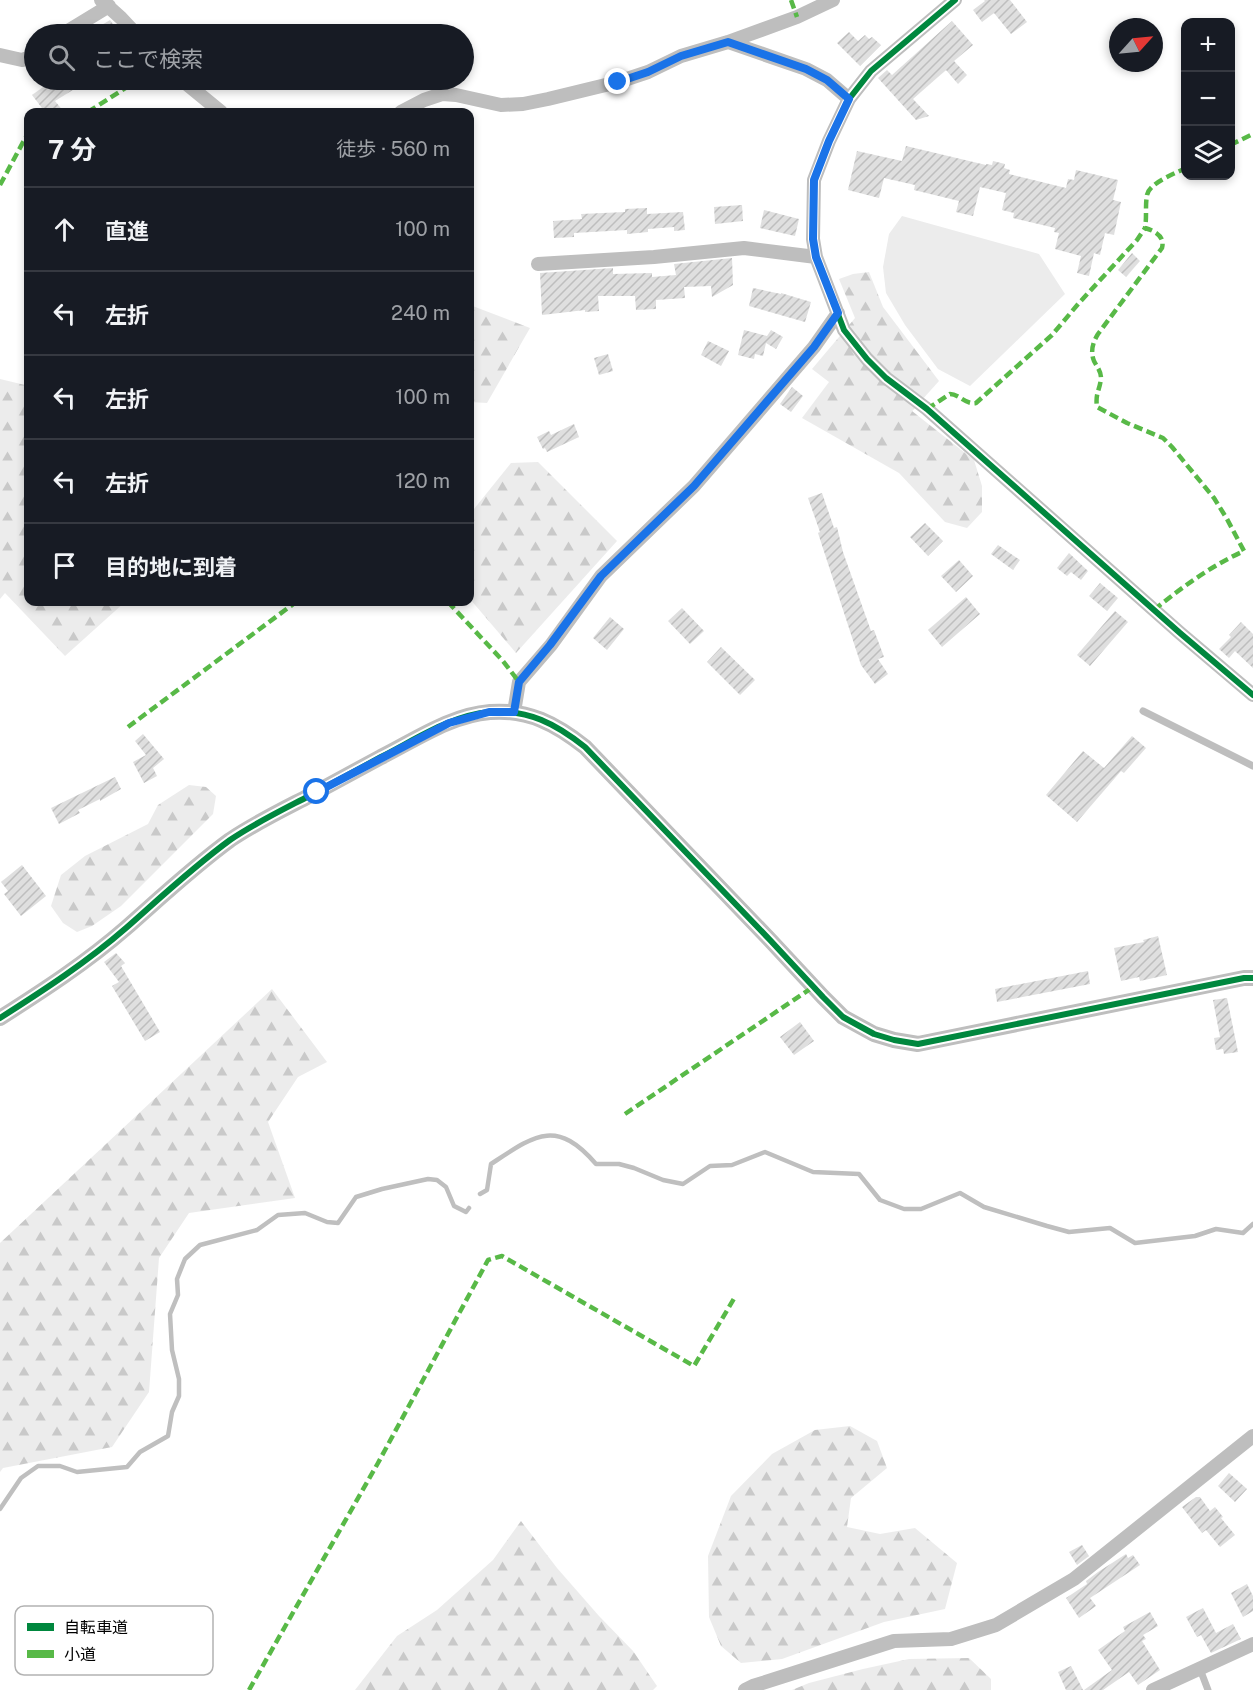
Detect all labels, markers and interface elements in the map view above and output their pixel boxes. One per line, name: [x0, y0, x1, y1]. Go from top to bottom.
north arrow: [1109, 18, 1163, 72]
map controls: [1181, 18, 1235, 180]
button: +: [1181, 18, 1235, 72]
search box: [24, 24, 474, 90]
icon: search: [45, 41, 78, 74]
text: ここで検索: [93, 46, 203, 72]
route end: [604, 68, 630, 94]
button: −: [1181, 72, 1235, 126]
button: layers: [1181, 126, 1235, 180]
text: 7 分: [48, 134, 96, 165]
text: 徒歩 · 560 m: [336, 137, 450, 161]
icon: ahead: [48, 213, 81, 246]
text: 100 m: [395, 217, 450, 241]
text: 直進: [105, 218, 149, 244]
icon: left: [48, 297, 81, 330]
text: 240 m: [391, 301, 450, 325]
text: 左折: [105, 302, 149, 328]
icon: left: [48, 381, 81, 414]
text: 100 m: [395, 385, 450, 409]
text: 左折: [105, 386, 149, 412]
icon: left: [48, 465, 81, 498]
text: 120 m: [396, 469, 450, 493]
text: 左折: [105, 470, 149, 496]
icon: arrive: [48, 549, 81, 582]
text: 目的地に到着: [105, 554, 237, 580]
route start: [303, 778, 329, 804]
legend: [15, 1606, 213, 1675]
text: 自転車道: [64, 1618, 128, 1637]
text: 小道: [64, 1645, 96, 1664]

